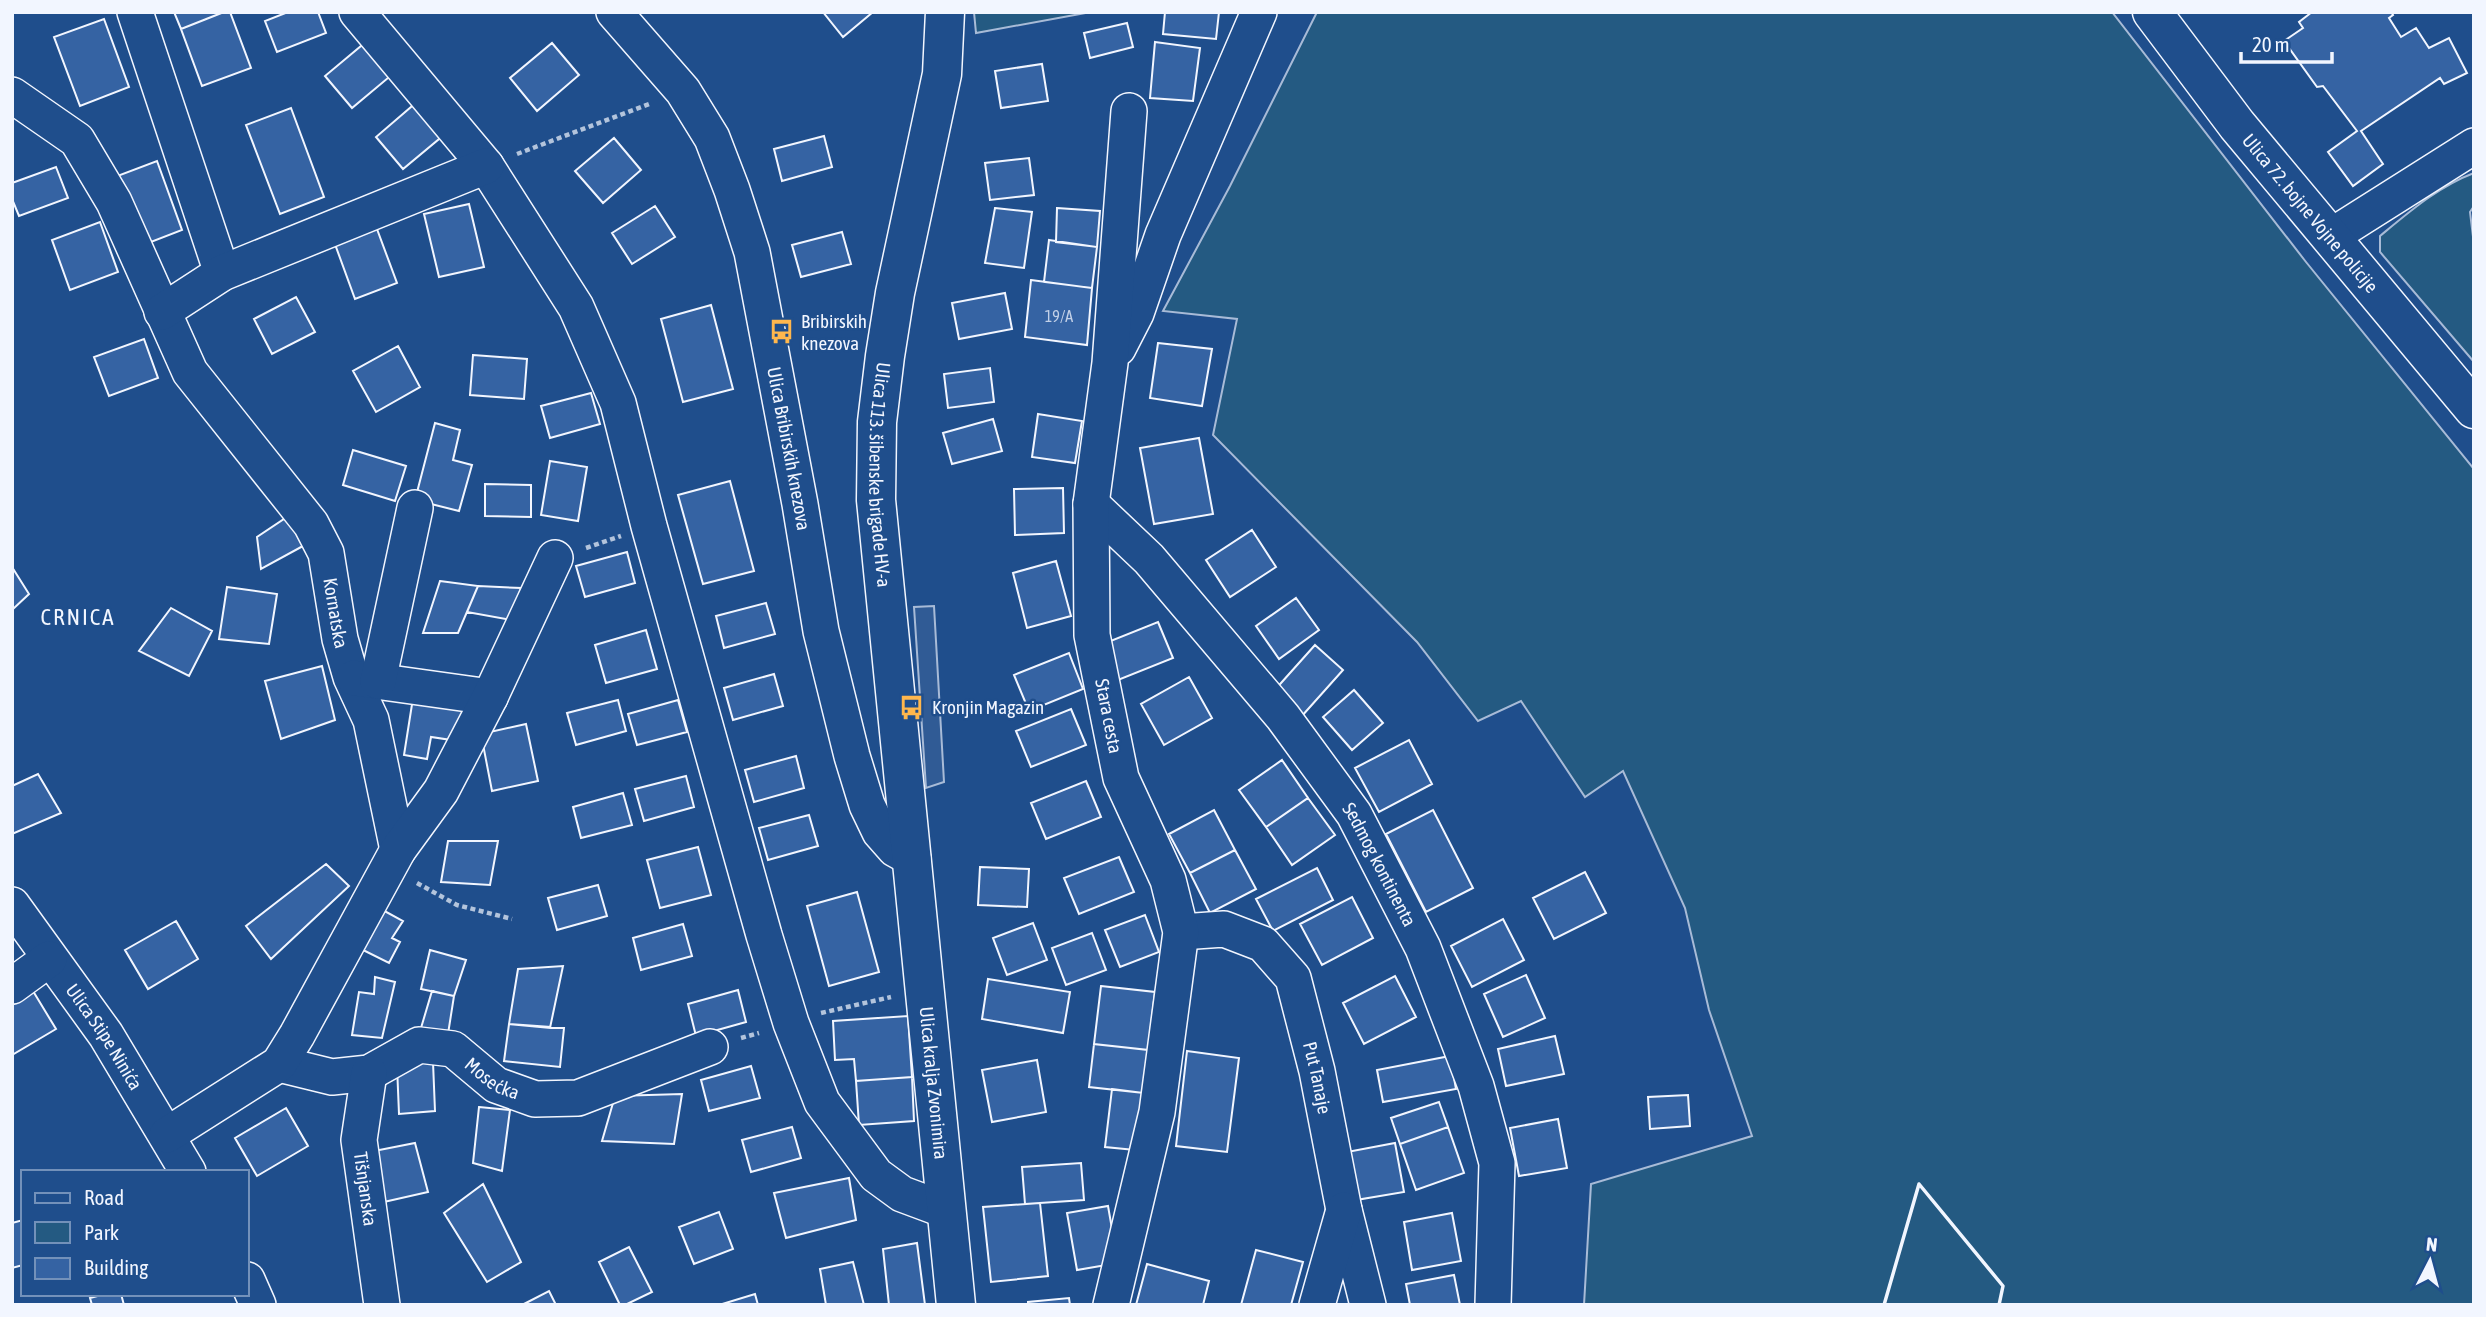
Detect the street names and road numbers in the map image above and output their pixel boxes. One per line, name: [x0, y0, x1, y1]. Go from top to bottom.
street label: Ulica 72. bojne Vojne policije: [2238, 129, 2383, 297]
street label: Ulica 113. šibenske brigade HV-a: [865, 361, 896, 588]
street label: Ulica Bribirskih knezova: [763, 365, 815, 532]
street label: Kornatska: [319, 576, 353, 651]
street label: Stara cesta: [1091, 677, 1127, 755]
street label: Sedmog kontinenta: [1338, 798, 1421, 930]
street label: Ulica Stipe Ninića: [62, 979, 147, 1094]
street label: Ulica kralja Zvonimira: [915, 1005, 952, 1160]
street label: Put Tanaje: [1299, 1039, 1336, 1116]
street label: Mosećka: [461, 1053, 522, 1104]
street label: Tišnjanska: [350, 1150, 382, 1227]

